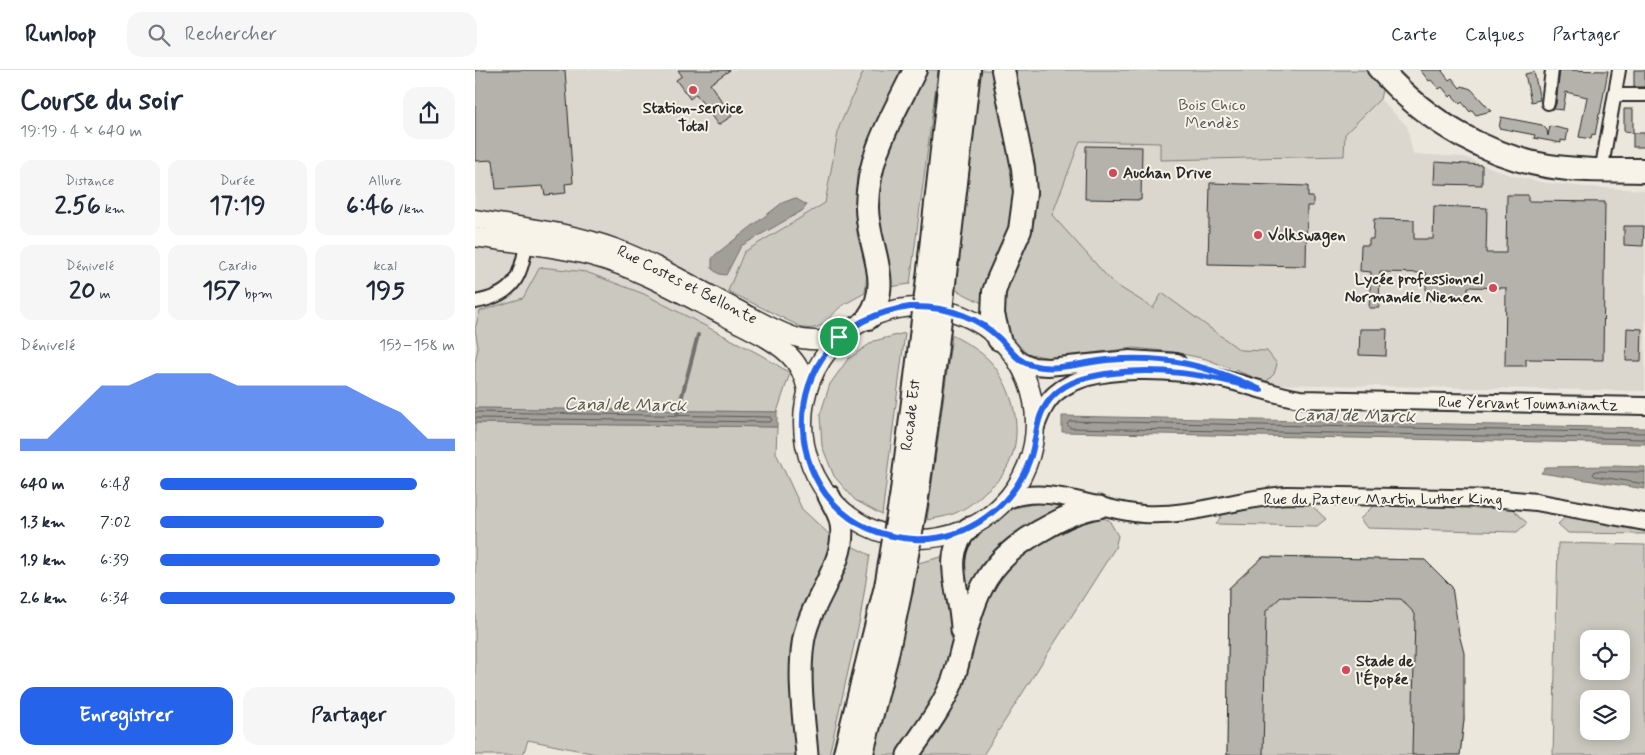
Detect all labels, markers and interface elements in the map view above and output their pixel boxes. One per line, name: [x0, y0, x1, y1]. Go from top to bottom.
search box: [127, 12, 477, 57]
text: Runloop: [25, 19, 97, 50]
icon: search: [145, 21, 173, 49]
text: Rechercher: [185, 22, 277, 47]
text: Carte: [1391, 23, 1437, 47]
text: Calques: [1465, 23, 1524, 47]
text: Partager: [1552, 23, 1620, 47]
text: Course du soir: [20, 83, 183, 120]
marker: Station-service Total: [687, 84, 699, 96]
button: share: [403, 87, 455, 139]
park label: Bois Chico Mendès: [1178, 95, 1246, 134]
place label: Station-service Total: [643, 98, 744, 137]
text: 19:19 · 4 × 640 m: [20, 121, 142, 142]
place label: Auchan Drive: [1123, 163, 1212, 184]
marker: Auchan Drive: [1107, 167, 1119, 179]
text: Distance: [65, 172, 114, 190]
text: Durée: [220, 172, 255, 190]
text: Allure: [368, 172, 402, 190]
text: 2.56: [55, 190, 101, 223]
text: 17:19: [209, 190, 266, 223]
text: 6:46: [346, 190, 394, 223]
text: km: [101, 200, 125, 218]
text: /km: [394, 200, 424, 218]
place label: Volkswagen: [1268, 225, 1346, 248]
marker: Volkswagen: [1252, 229, 1264, 241]
street label: Rue Costes et Bellonte: [613, 240, 761, 330]
text: Dénivelé: [66, 257, 114, 275]
text: Cardio: [218, 257, 257, 275]
text: kcal: [373, 257, 397, 275]
place label: Lycée professionnel Normandie Niemen: [1345, 269, 1483, 308]
text: 20: [69, 275, 96, 308]
text: 157: [202, 275, 241, 308]
text: 195: [365, 275, 405, 308]
marker: Lycée professionnel Normandie Niemen: [1487, 282, 1499, 294]
text: m: [96, 285, 111, 303]
text: bpm: [241, 285, 273, 303]
pin: [818, 316, 860, 358]
icon: arrive: [825, 323, 853, 351]
text: Dénivelé: [20, 335, 75, 356]
text: 153–158 m: [379, 335, 455, 356]
street label: Rocade Est: [896, 378, 926, 452]
water label: Canal de Marck: [564, 392, 687, 418]
street label: Rue Yervant Toumaniantz: [1438, 392, 1618, 416]
water label: Canal de Marck: [1293, 403, 1416, 429]
text: 640 m: [20, 474, 65, 495]
text: 6:48: [100, 474, 131, 495]
street label: Rue du Pasteur Martin Luther King: [1264, 489, 1503, 510]
text: 1.3 km: [20, 512, 65, 533]
text: 7:02: [100, 512, 131, 533]
text: 1.9 km: [20, 550, 66, 571]
text: 6:39: [100, 550, 129, 571]
text: 2.6 km: [20, 588, 67, 609]
text: 6:34: [100, 588, 129, 609]
map controls: [1580, 630, 1630, 740]
button: locate: [1580, 630, 1630, 680]
place label: Stade de l'Épopée: [1356, 651, 1414, 690]
marker: Stade de l'Épopée: [1340, 664, 1352, 676]
button: Enregistrer: [20, 687, 233, 745]
button: Partager: [243, 687, 455, 745]
button: layers: [1580, 690, 1630, 740]

